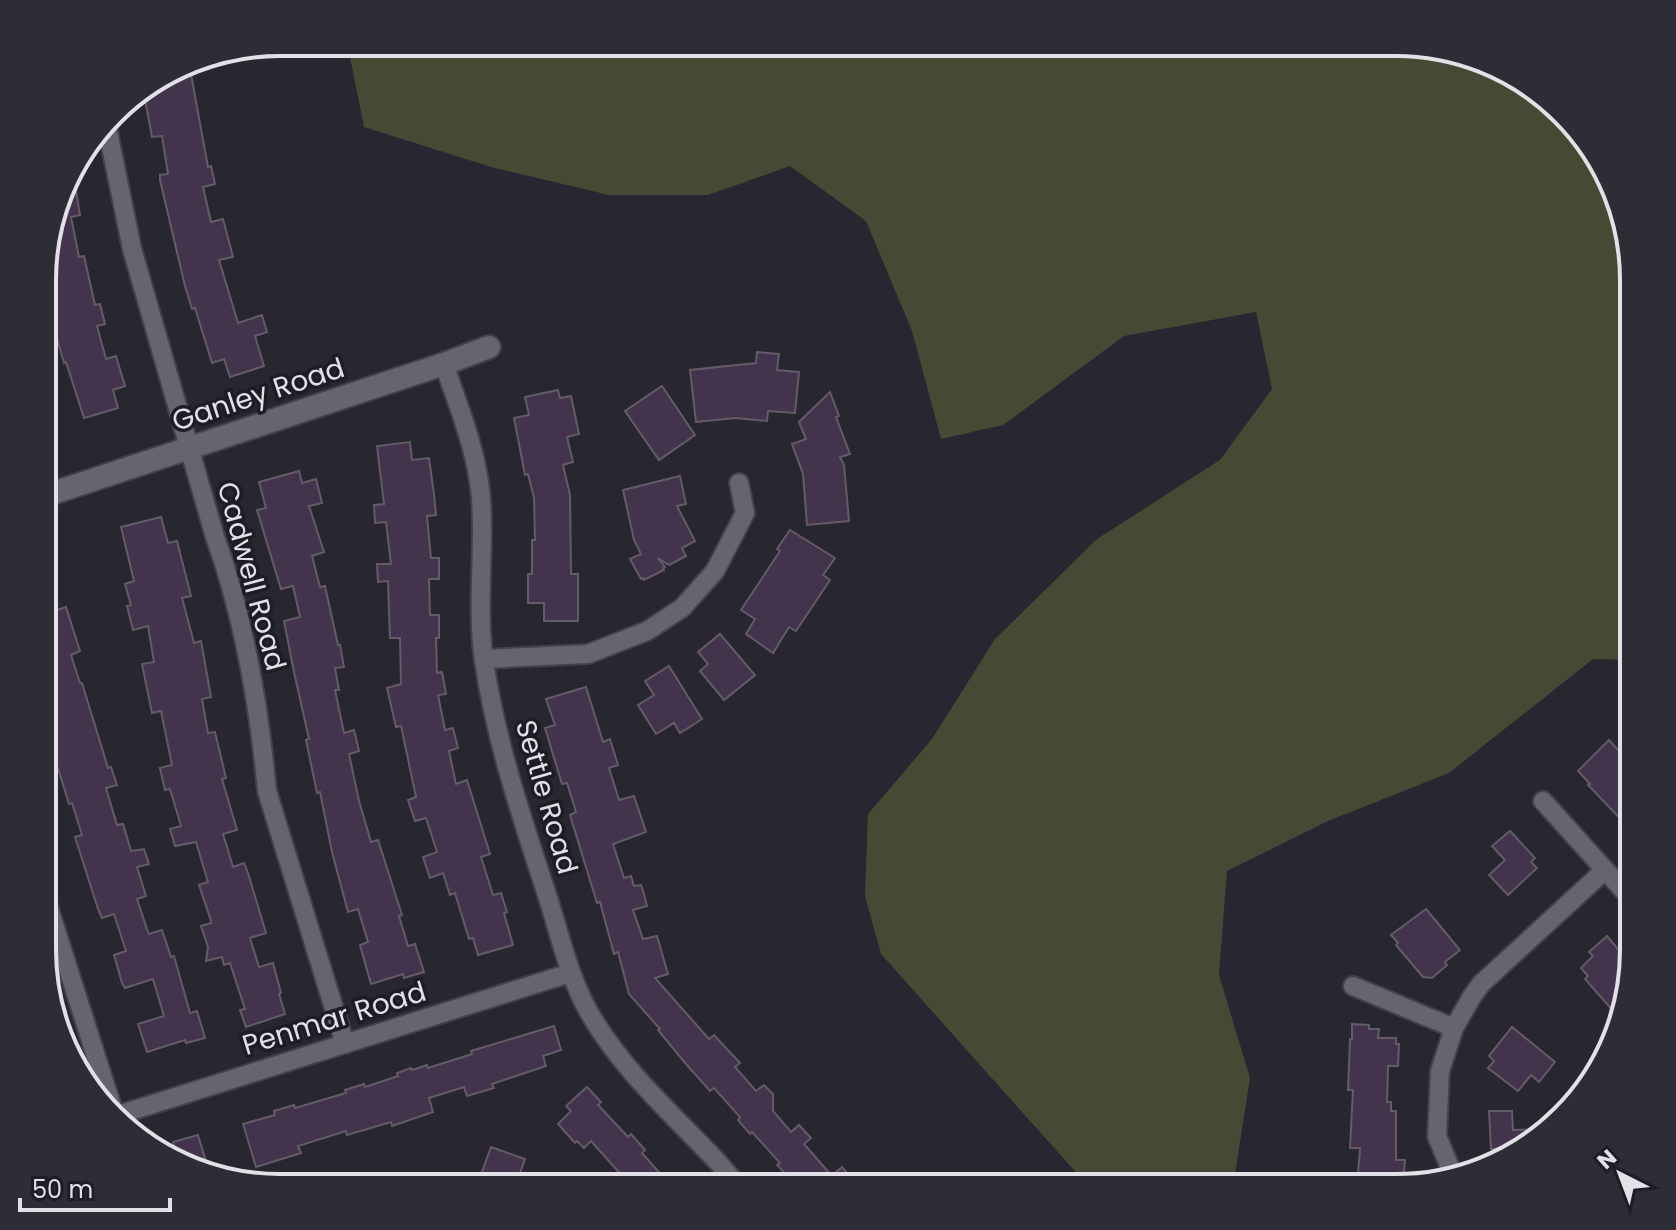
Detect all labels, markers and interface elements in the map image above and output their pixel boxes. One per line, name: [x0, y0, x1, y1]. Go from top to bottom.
street label: Ganley Road: [167, 348, 349, 441]
street label: Cadwell Road: [208, 477, 295, 675]
street label: Settle Road: [506, 715, 587, 879]
street label: Penmar Road: [238, 972, 431, 1065]
north arrow: [1580, 1134, 1660, 1214]
text: N: [1590, 1142, 1623, 1177]
scale bar: [20, 1162, 170, 1212]
text: 50 m: [32, 1173, 93, 1206]

